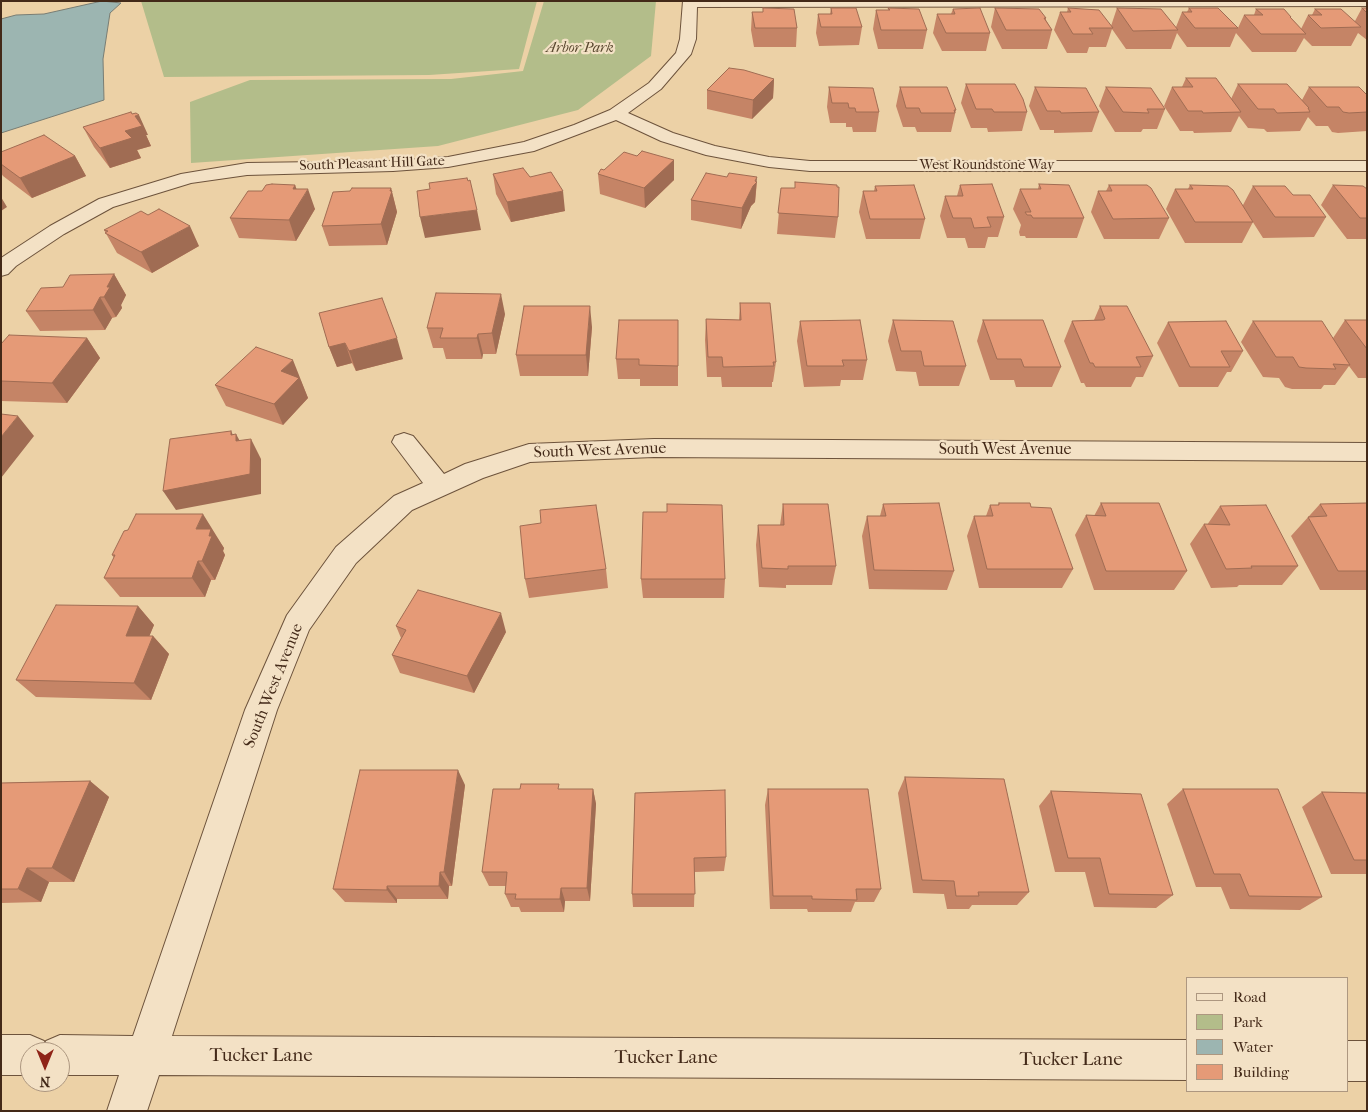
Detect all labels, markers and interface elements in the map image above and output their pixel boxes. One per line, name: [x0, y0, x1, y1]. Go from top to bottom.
park label: Arbor Park: [546, 41, 614, 57]
street label: South Pleasant Hill Gate: [299, 153, 445, 175]
street label: West Roundstone Way: [919, 158, 1055, 174]
street label: South West Avenue: [533, 439, 667, 463]
street label: South West Avenue: [939, 440, 1071, 460]
street label: South West Avenue: [240, 621, 308, 751]
legend: [1186, 977, 1348, 1092]
text: Road: [1233, 988, 1266, 1006]
text: Park: [1233, 1013, 1263, 1031]
text: Water: [1233, 1038, 1273, 1056]
north arrow: [20, 1042, 70, 1092]
street label: Tucker Lane: [209, 1045, 313, 1067]
street label: Tucker Lane: [614, 1047, 718, 1069]
street label: Tucker Lane: [1019, 1049, 1123, 1071]
text: Building: [1233, 1063, 1289, 1081]
text: N: [40, 1073, 50, 1090]

